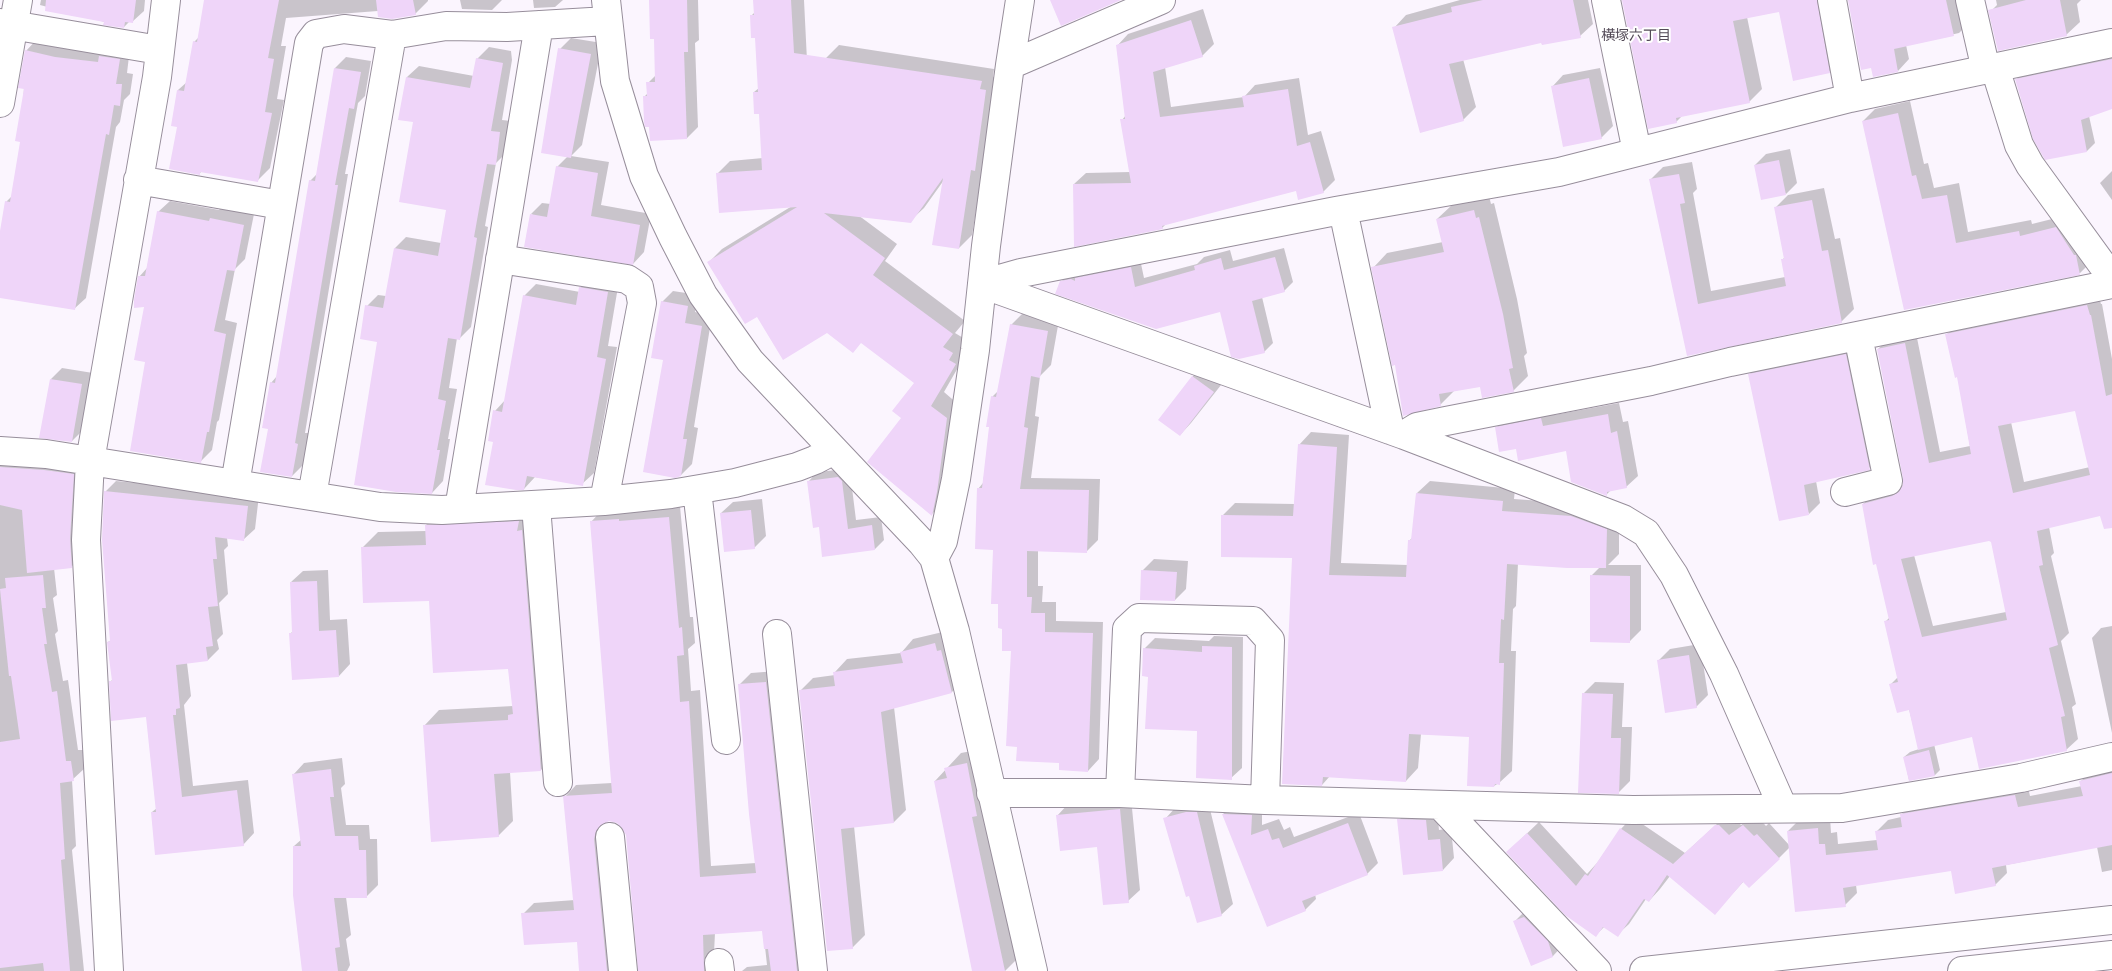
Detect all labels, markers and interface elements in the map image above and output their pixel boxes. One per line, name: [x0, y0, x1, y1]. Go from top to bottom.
district label: 横塚六丁目: [1601, 27, 1671, 43]

